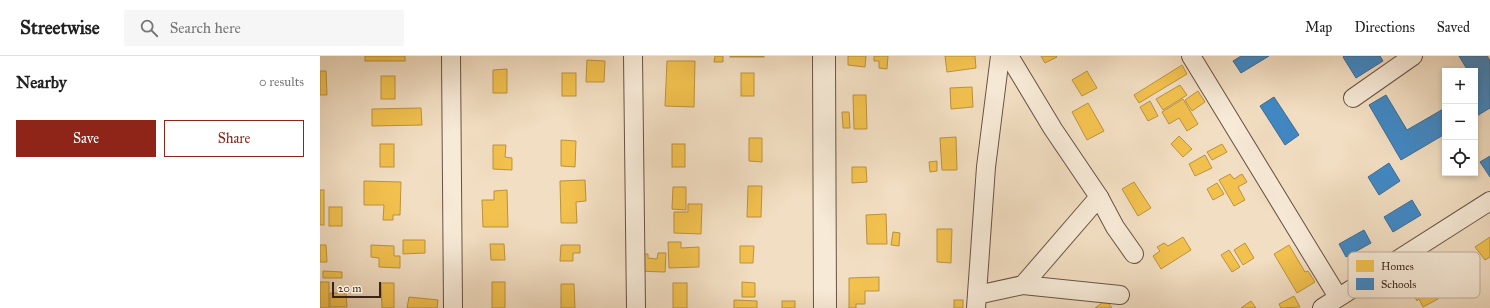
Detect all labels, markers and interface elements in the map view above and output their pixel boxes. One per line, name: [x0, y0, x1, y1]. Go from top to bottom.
search box: [124, 10, 404, 46]
text: Streetwise: [20, 16, 100, 39]
icon: search: [138, 17, 160, 39]
text: Search here: [170, 19, 241, 37]
text: Map: [1305, 19, 1332, 36]
text: Directions: [1354, 19, 1415, 36]
text: Saved: [1437, 19, 1470, 36]
map controls: [1442, 68, 1478, 176]
button: +: [1442, 68, 1478, 104]
text: Nearby: [16, 72, 67, 93]
text: 0 results: [259, 74, 304, 90]
button: −: [1442, 104, 1478, 140]
button: Save: [16, 120, 156, 157]
button: Share: [164, 120, 304, 157]
button: locate: [1442, 140, 1478, 176]
legend: [1348, 252, 1480, 298]
text: Homes: [1381, 260, 1414, 273]
text: Schools: [1381, 278, 1416, 291]
scale bar: [332, 280, 381, 299]
text: 20 m: [338, 282, 361, 295]

